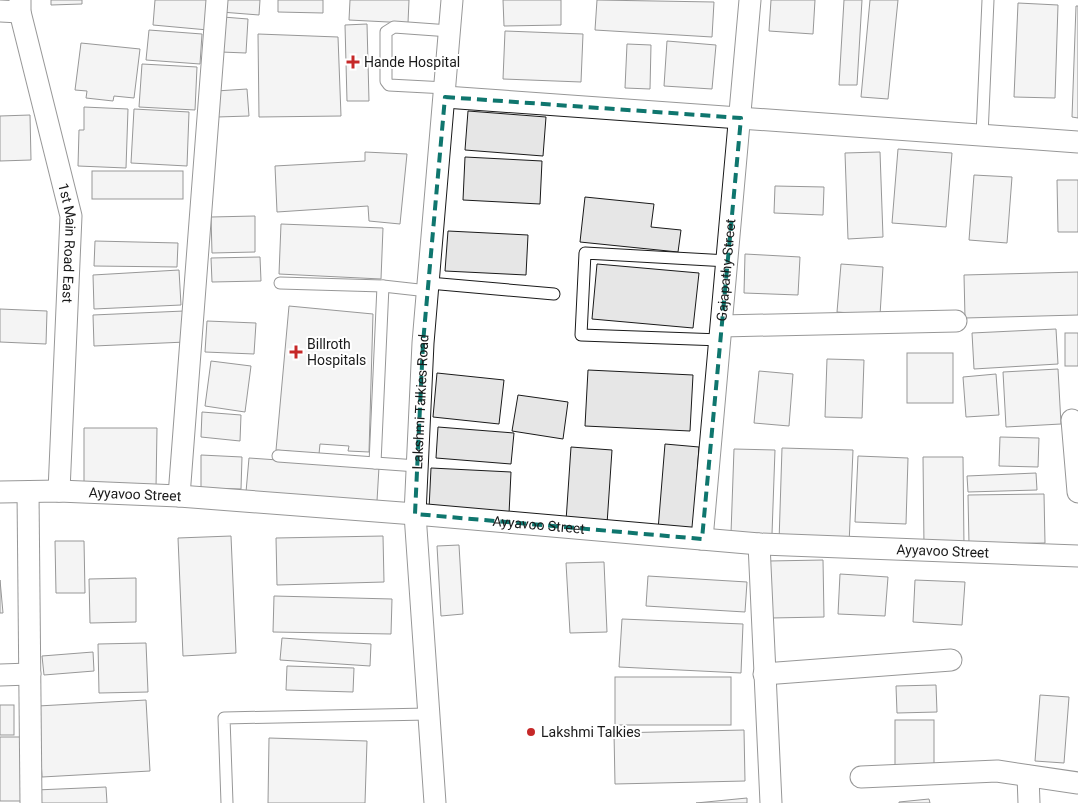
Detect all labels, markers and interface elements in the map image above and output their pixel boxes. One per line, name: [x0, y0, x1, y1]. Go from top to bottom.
place label: Hande Hospital: [364, 54, 460, 70]
marker: Hande Hospital: [346, 55, 360, 69]
street label: 1st Main Road East: [55, 181, 79, 304]
street label: Gajapathy Street: [713, 218, 739, 322]
street label: Lakshmi Talkies Road: [409, 333, 432, 470]
place label: Billroth Hospitals: [307, 336, 366, 368]
marker: Billroth Hospitals: [289, 345, 303, 359]
street label: Ayyavoo Street: [88, 484, 182, 504]
street label: Ayyavoo Street: [492, 513, 586, 537]
street label: Ayyavoo Street: [896, 541, 990, 561]
place label: Lakshmi Talkies: [541, 724, 641, 740]
marker: Lakshmi Talkies: [525, 726, 537, 738]

